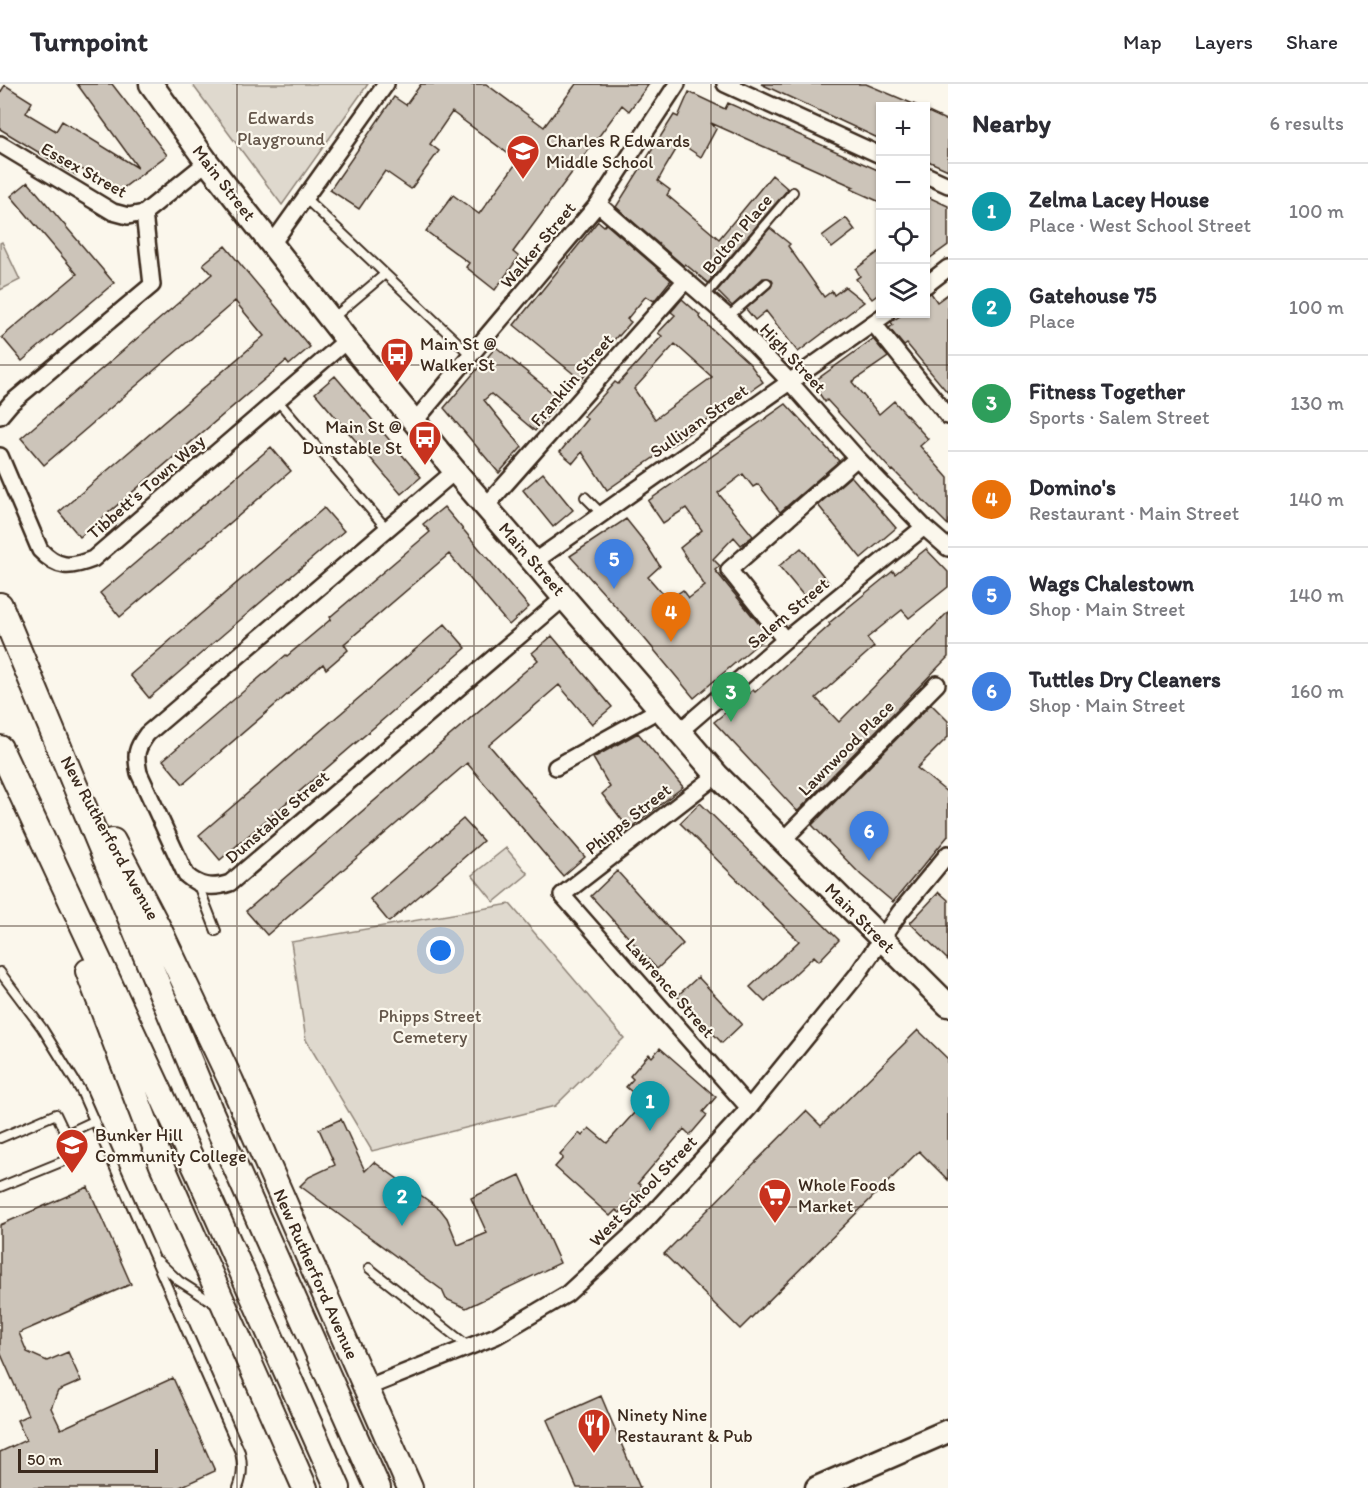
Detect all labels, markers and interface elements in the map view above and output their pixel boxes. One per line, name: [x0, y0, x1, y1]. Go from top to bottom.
text: Turnpoint: [30, 24, 148, 58]
text: Map: [1123, 29, 1162, 54]
text: Layers: [1195, 29, 1253, 54]
text: Share: [1286, 29, 1338, 54]
map controls: [876, 102, 930, 318]
button: +: [876, 102, 930, 156]
park label: Edwards Playground: [237, 107, 325, 150]
text: Nearby: [972, 107, 1051, 139]
text: 6 results: [1270, 111, 1344, 135]
place label: Charles R Edwards Middle School: [546, 130, 690, 173]
school or university icon: Charles R Edwards Middle School: [505, 133, 541, 180]
street label: Essex Street: [37, 137, 131, 203]
street label: Main Street: [188, 141, 261, 226]
button: −: [876, 156, 930, 210]
text: Zelma Lacey House: [1029, 186, 1209, 213]
street label: Bolton Place: [697, 190, 777, 278]
street label: Walker Street: [496, 197, 581, 293]
text: 1: [987, 199, 996, 223]
text: 100 m: [1289, 199, 1344, 223]
button: locate: [876, 210, 930, 264]
text: Place · West School Street: [1029, 213, 1251, 237]
button: layers: [876, 264, 930, 318]
text: Gatehouse 75: [1029, 282, 1157, 309]
text: 2: [986, 295, 997, 319]
text: 100 m: [1289, 295, 1344, 319]
text: Place: [1029, 309, 1075, 333]
street label: High Street: [755, 319, 831, 398]
street label: Franklin Street: [526, 329, 618, 431]
place label: Main St @ Walker St: [420, 333, 497, 376]
bus stop icon: Main St @ Walker St: [379, 336, 415, 383]
text: Fitness Together: [1029, 378, 1185, 405]
street label: Sullivan Street: [646, 379, 752, 463]
text: 3: [986, 391, 997, 415]
text: 130 m: [1290, 391, 1344, 415]
text: Sports · Salem Street: [1029, 405, 1210, 429]
place label: Main St @ Dunstable St: [302, 416, 402, 459]
bus stop icon: Main St @ Dunstable St: [407, 419, 443, 466]
street label: Tibbett's Town Way: [83, 430, 210, 544]
text: Domino's: [1029, 474, 1116, 501]
text: 4: [985, 487, 998, 511]
text: 140 m: [1289, 487, 1344, 511]
text: Restaurant · Main Street: [1029, 501, 1239, 525]
street label: Main Street: [494, 518, 570, 600]
pin: 5: [594, 540, 634, 589]
text: Wags Chalestown: [1029, 570, 1194, 597]
street label: Salem Street: [743, 572, 833, 653]
text: 5: [986, 583, 997, 607]
text: 140 m: [1289, 583, 1344, 607]
pin: 4: [652, 592, 690, 642]
text: Shop · Main Street: [1029, 597, 1185, 621]
text: Tuttles Dry Cleaners: [1029, 666, 1221, 693]
pin: 3: [712, 672, 750, 722]
text: 6: [986, 679, 997, 703]
text: 160 m: [1291, 679, 1344, 703]
text: Shop · Main Street: [1029, 693, 1185, 717]
street label: Lawnwood Place: [793, 695, 899, 801]
street label: New Rutherford Avenue: [56, 752, 164, 924]
street label: Dunstable Street: [220, 766, 334, 868]
street label: Phipps Street: [581, 779, 676, 859]
pin: 6: [850, 812, 888, 861]
street label: Main Street: [820, 878, 900, 958]
street label: Lawrence Street: [621, 933, 720, 1043]
your location: [426, 936, 455, 965]
park label: Phipps Street Cemetery: [379, 1005, 482, 1048]
pin: 1: [630, 1082, 670, 1131]
place label: Bunker Hill Community College: [95, 1124, 247, 1167]
school or university icon: Bunker Hill Community College: [54, 1127, 90, 1174]
street label: West School Street: [584, 1131, 702, 1251]
place label: Whole Foods Market: [798, 1174, 895, 1217]
pin: 2: [382, 1176, 422, 1226]
supermarket icon: Whole Foods Market: [757, 1177, 793, 1224]
street label: New Rutherford Avenue: [268, 1185, 364, 1363]
place label: Ninety Nine Restaurant & Pub: [617, 1404, 753, 1447]
restaurant icon: Ninety Nine Restaurant & Pub: [576, 1407, 612, 1454]
scale bar: [18, 1446, 158, 1474]
text: 50 m: [27, 1450, 62, 1469]

